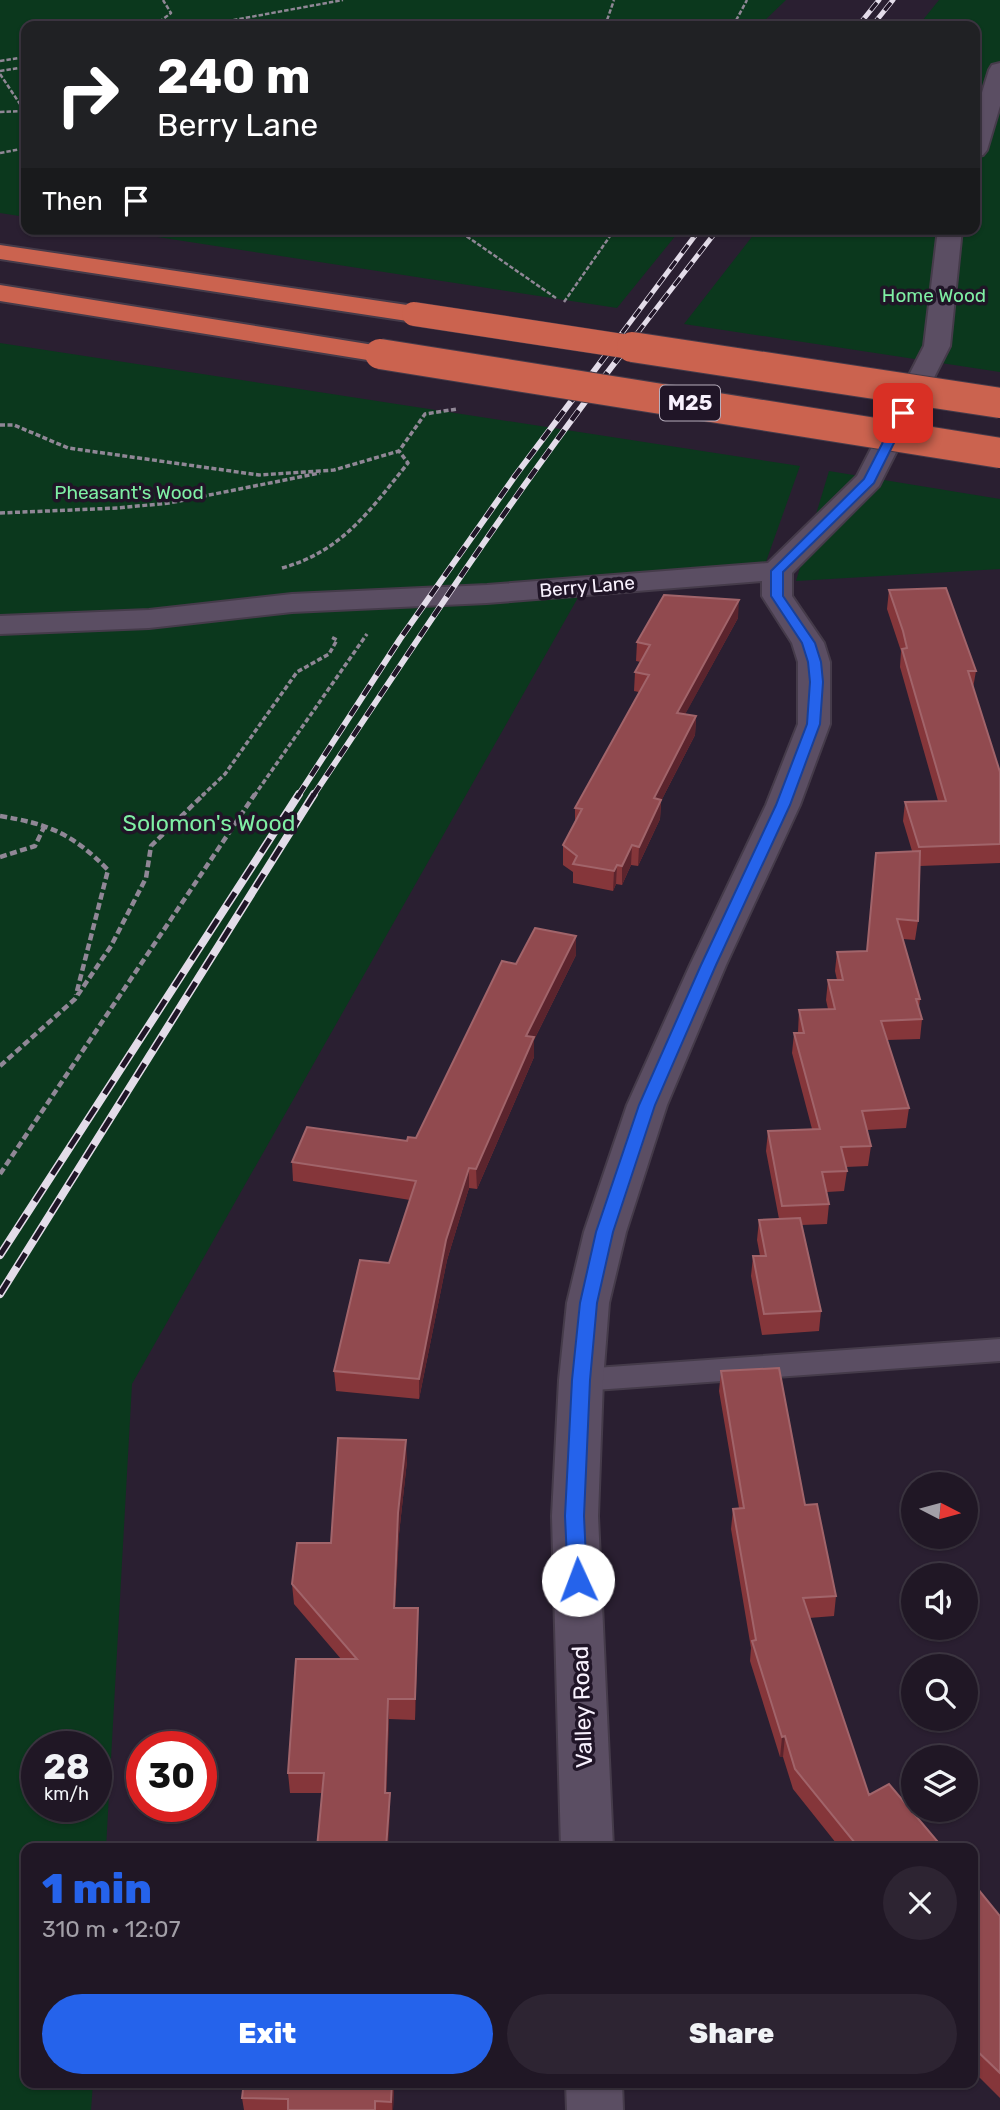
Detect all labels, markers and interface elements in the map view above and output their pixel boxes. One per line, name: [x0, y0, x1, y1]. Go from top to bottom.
text: 240 m: [157, 47, 311, 105]
icon: right: [42, 49, 133, 140]
text: Berry Lane: [157, 106, 318, 144]
icon: arrive: [117, 182, 155, 220]
text: Then: [42, 186, 103, 217]
park label: Home Wood: [882, 284, 986, 307]
pin: [873, 383, 933, 443]
road number: M25: [660, 386, 720, 420]
icon: arrive: [884, 394, 922, 432]
park label: Pheasant's Wood: [54, 481, 204, 504]
street label: Berry Lane: [538, 571, 636, 602]
park label: Solomon's Wood: [123, 809, 295, 837]
north arrow: [901, 1472, 978, 1549]
map controls: [901, 1472, 978, 1822]
position arrow: [541, 1543, 615, 1617]
button: sound: [901, 1563, 978, 1640]
street label: Valley Road: [566, 1645, 598, 1769]
button: search: [901, 1654, 978, 1731]
speed limit sign: 30: [126, 1731, 217, 1822]
button: layers: [901, 1745, 978, 1822]
text: 28: [43, 1746, 90, 1788]
text: km/h: [44, 1783, 89, 1805]
text: 1 min: [42, 1864, 152, 1914]
button: close: [883, 1866, 957, 1940]
text: 310 m · 12:07: [42, 1915, 180, 1943]
button: Exit: [42, 1994, 493, 2074]
button: Share: [507, 1994, 957, 2074]

